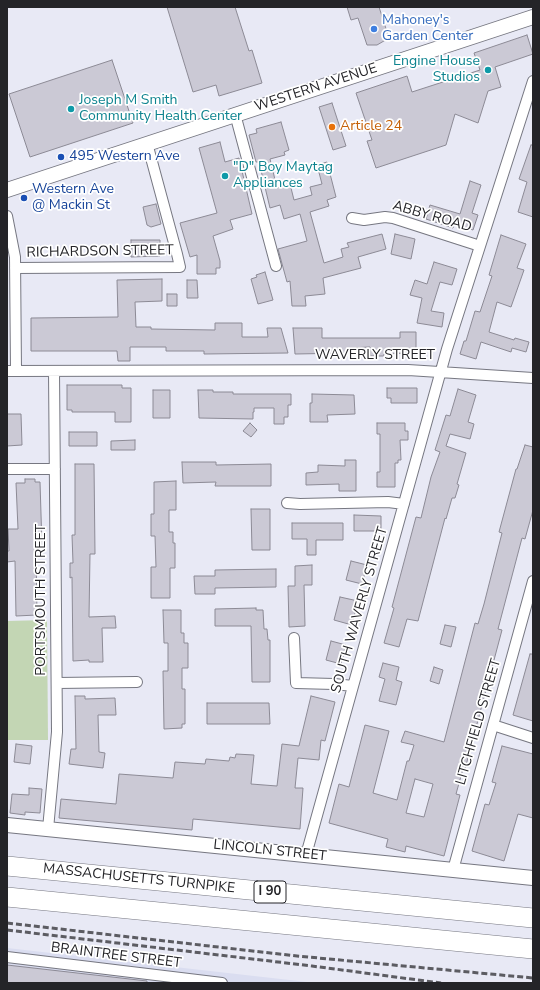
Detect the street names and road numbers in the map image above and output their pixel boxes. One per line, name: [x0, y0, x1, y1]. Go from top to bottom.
street label: WESTERN AVENUE: [253, 60, 379, 116]
street label: ABBY ROAD: [391, 198, 473, 236]
street label: RICHARDSON STREET: [26, 242, 174, 262]
street label: WAVERLY STREET: [315, 348, 435, 364]
street label: PORTSMOUTH STREET: [34, 524, 50, 676]
street label: SOUTH WAVERLY STREET: [328, 525, 392, 695]
street label: LITCHFIELD STREET: [453, 657, 505, 787]
street label: LINCOLN STREET: [213, 837, 327, 865]
street label: MASSACHUSETTS TURNPIKE: [42, 861, 236, 897]
road number: I 90: [254, 881, 286, 903]
street label: BRAINTREE STREET: [50, 940, 182, 972]

